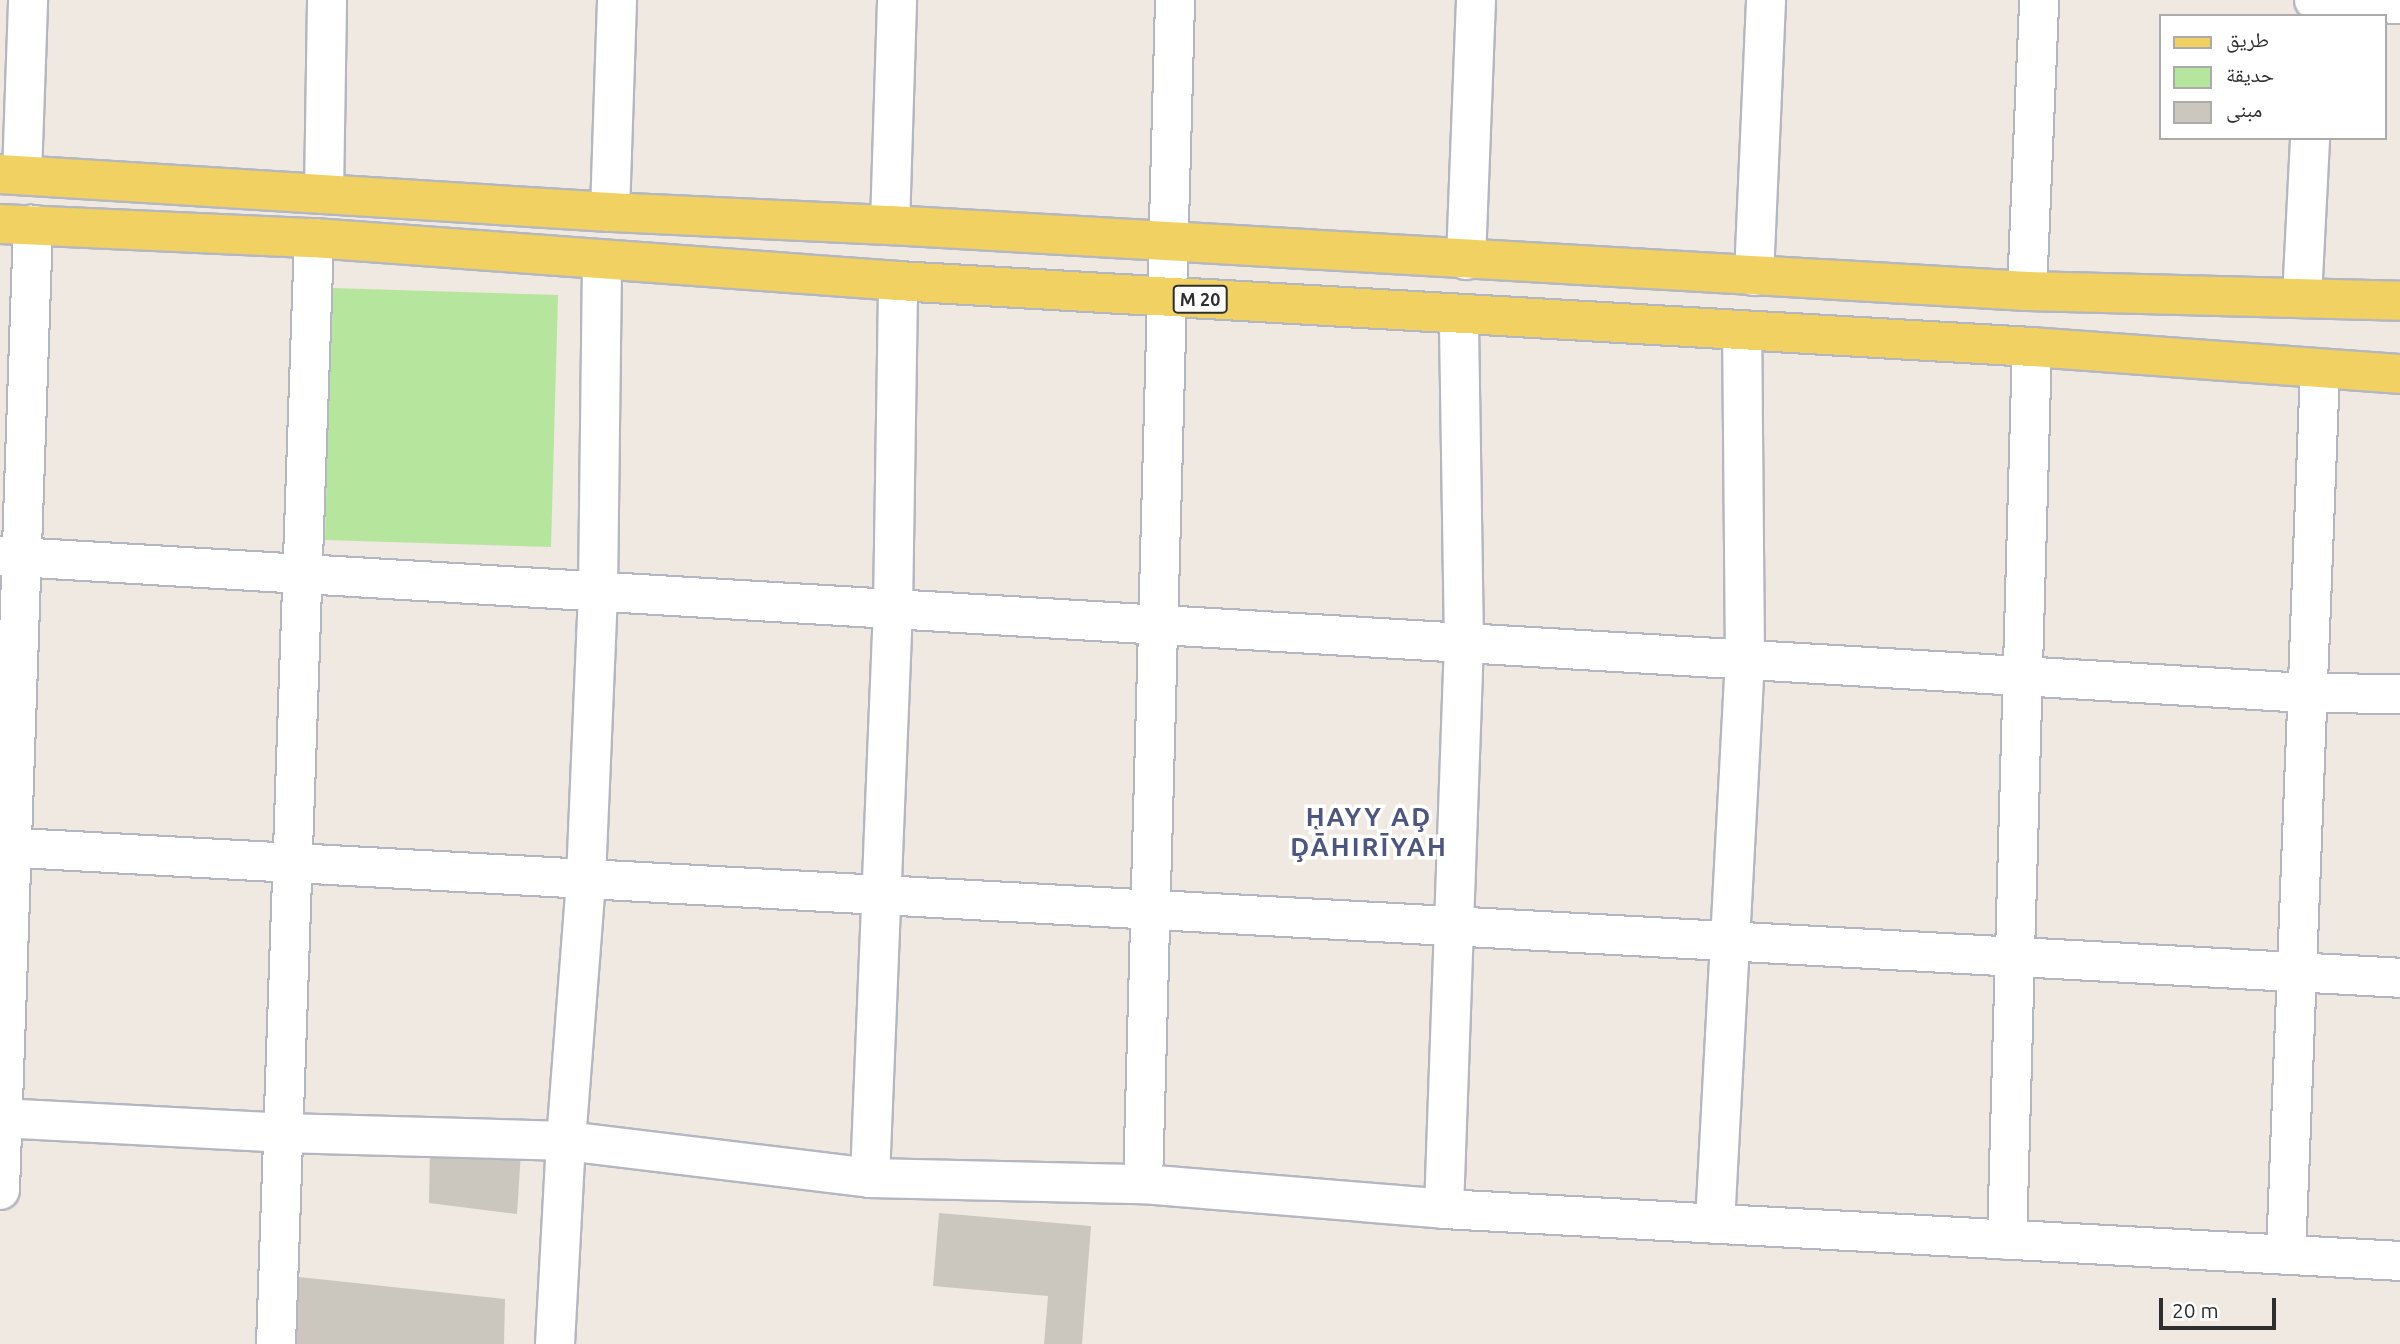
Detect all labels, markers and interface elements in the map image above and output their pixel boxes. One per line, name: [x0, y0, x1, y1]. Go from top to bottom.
legend: [2158, 14, 2386, 140]
text: طريق: [2226, 27, 2269, 51]
text: حديقة: [2226, 62, 2274, 86]
text: مبنى: [2226, 97, 2262, 121]
road number: M 20: [1172, 284, 1228, 314]
district label: ḨAYY AḐ ḐĀHIRĪYAH: [1291, 801, 1447, 862]
scale bar: [2162, 1284, 2279, 1328]
text: 20 m: [2172, 1298, 2219, 1322]

